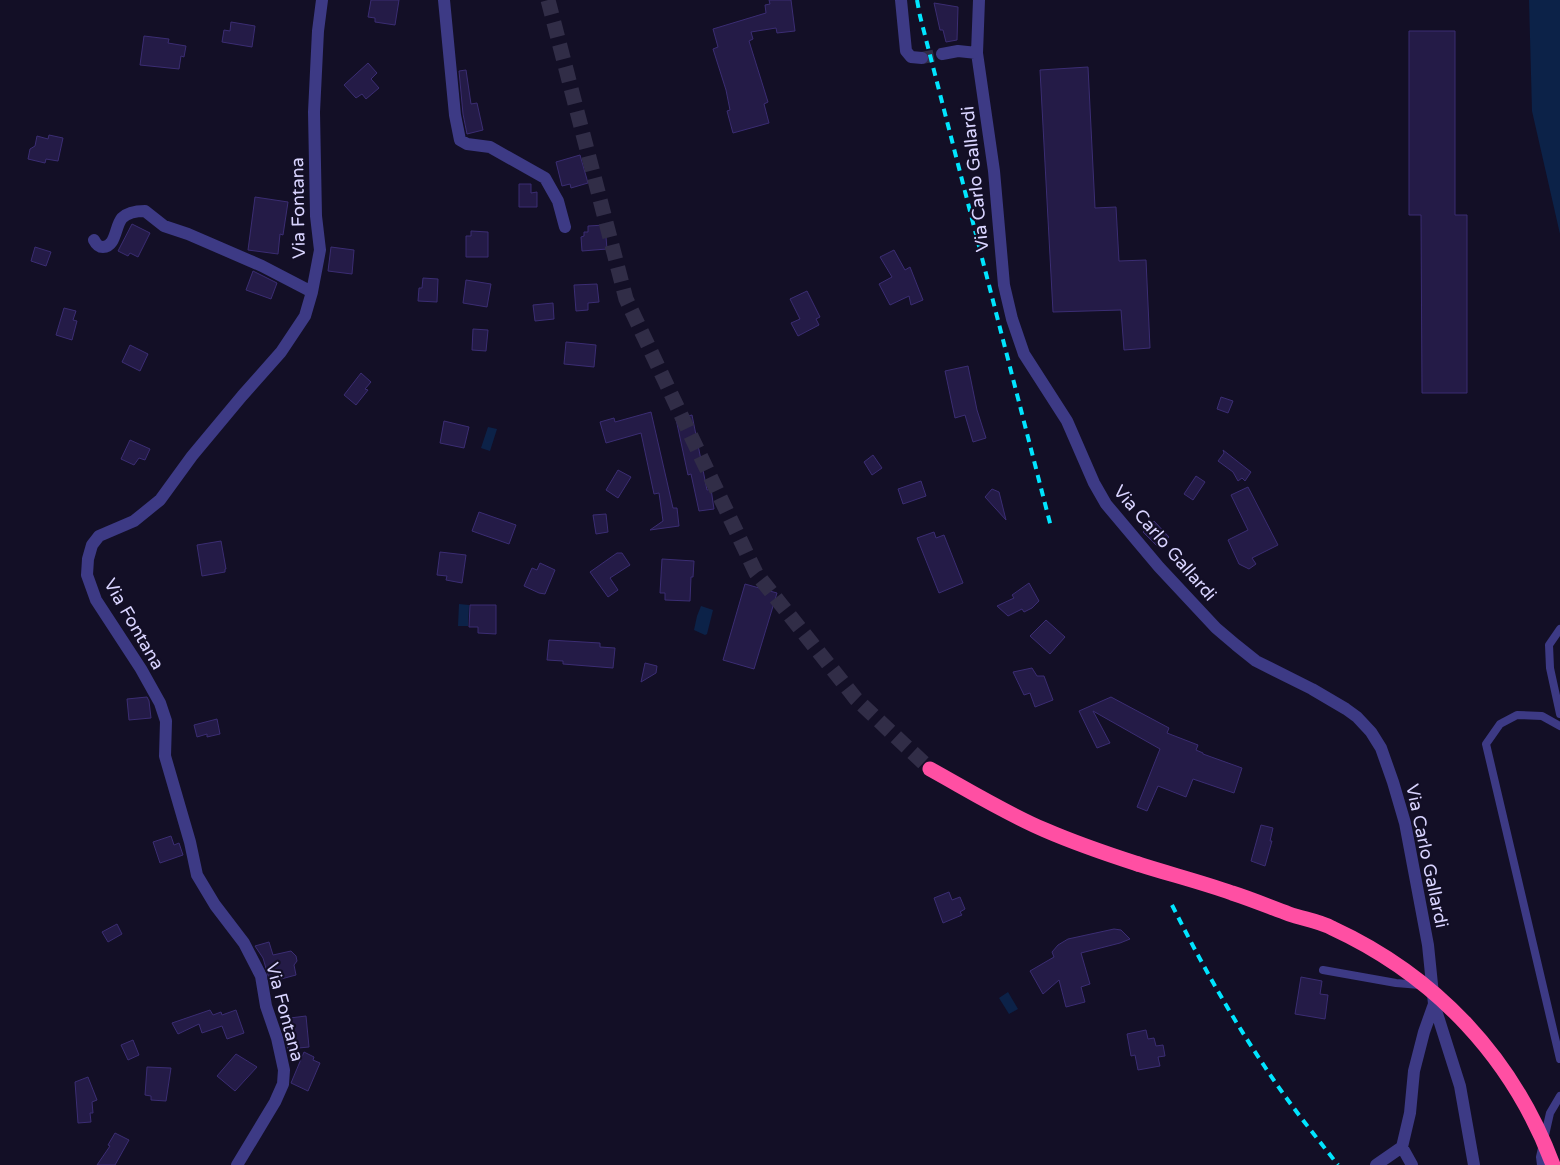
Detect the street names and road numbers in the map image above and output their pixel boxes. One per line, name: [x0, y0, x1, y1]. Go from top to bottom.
street label: Via Carlo Gallardi: [956, 105, 994, 253]
street label: Via Fontana: [286, 157, 310, 259]
street label: Via Carlo Gallardi: [1109, 480, 1221, 606]
street label: Via Fontana: [99, 575, 169, 673]
street label: Via Carlo Gallardi: [1401, 782, 1453, 930]
street label: Via Fontana: [261, 960, 309, 1064]

